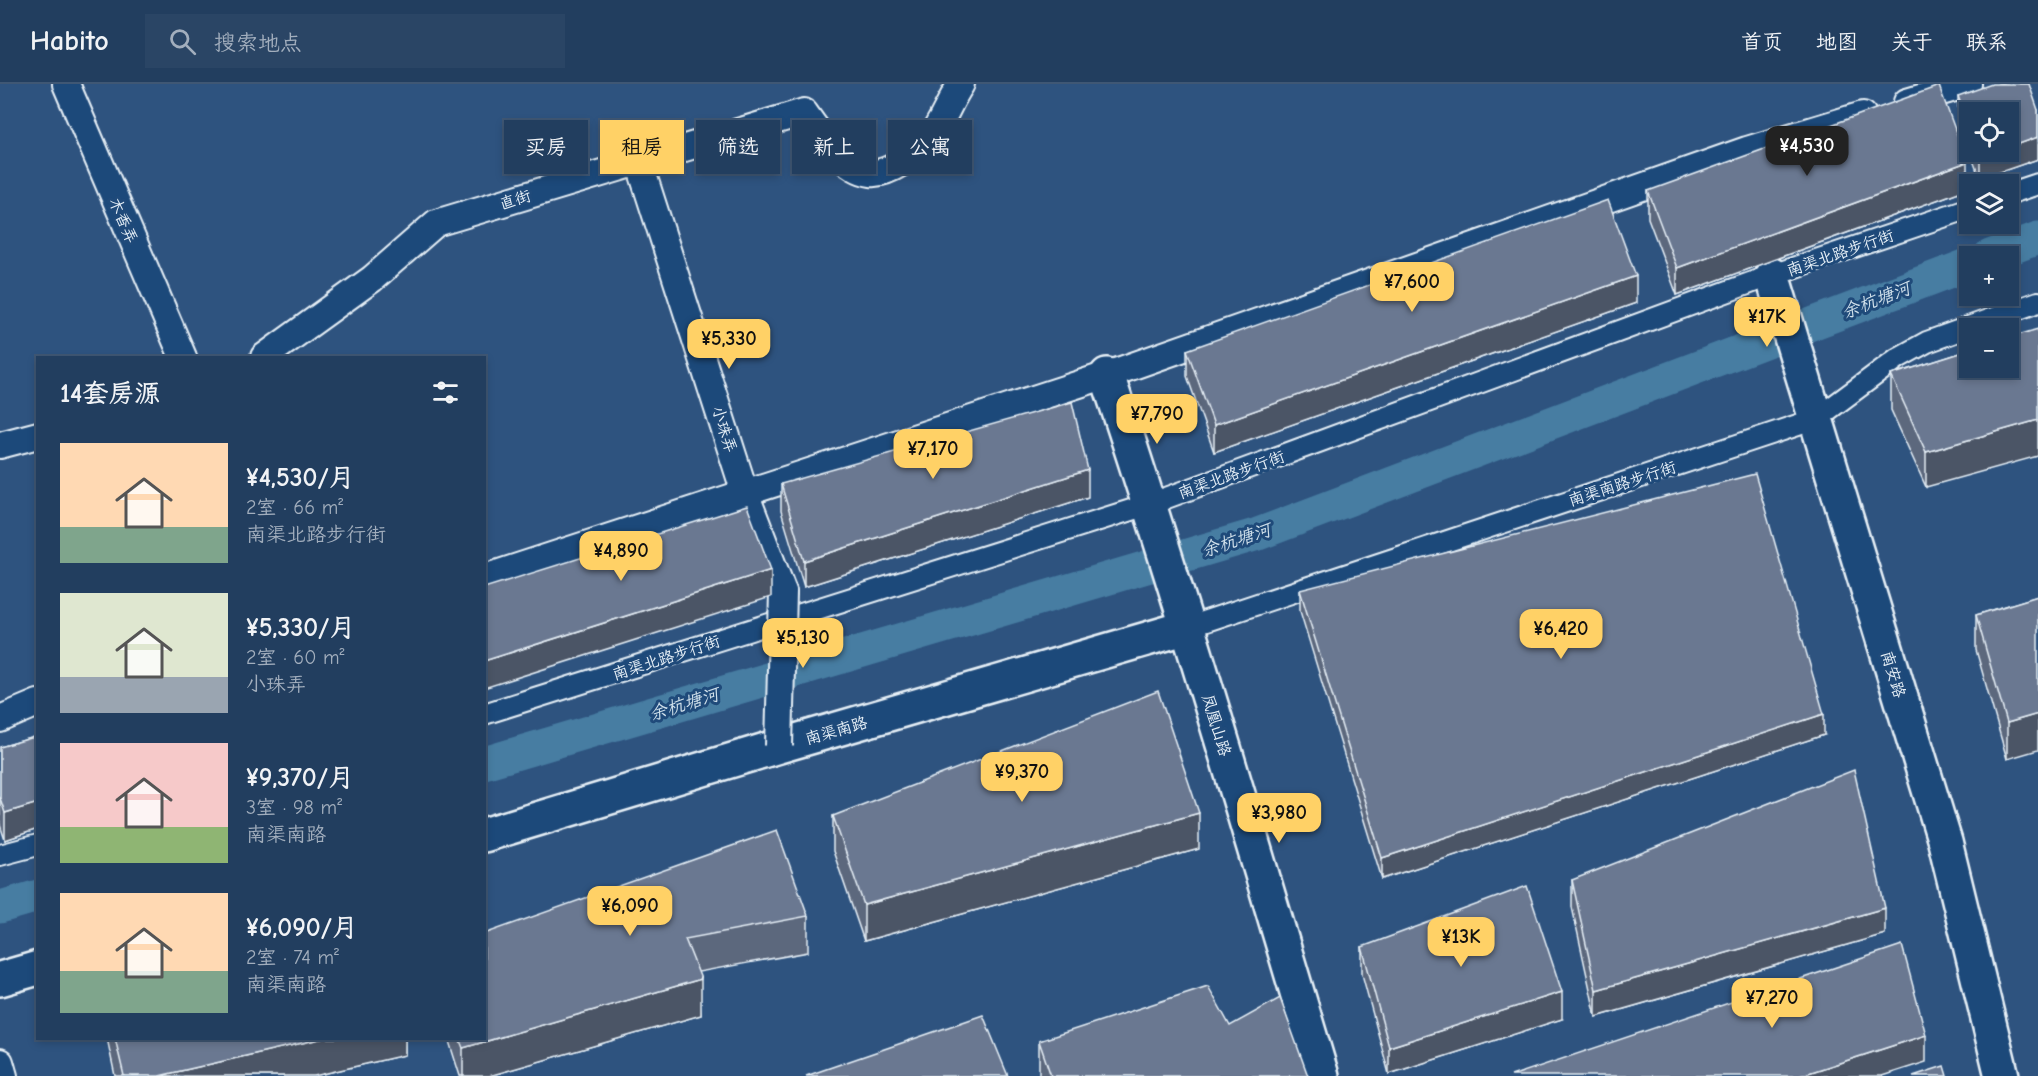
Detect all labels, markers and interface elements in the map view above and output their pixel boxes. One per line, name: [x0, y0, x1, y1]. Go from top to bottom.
search box: [145, 14, 565, 68]
text: Habito: [30, 25, 109, 57]
icon: search: [166, 25, 199, 58]
text: 搜索地点: [214, 30, 302, 56]
text: 首页: [1741, 30, 1783, 54]
text: 地图: [1816, 30, 1858, 54]
text: 关于: [1891, 30, 1933, 54]
text: 联系: [1966, 30, 2008, 54]
map controls: [1959, 102, 2019, 378]
button: locate: [1959, 102, 2019, 162]
chip: 买房: [504, 120, 588, 174]
chip: 租房: [600, 120, 684, 174]
chip: 筛选: [696, 120, 780, 174]
chip: 新上: [792, 120, 876, 174]
chip: 公寓: [888, 120, 972, 174]
pin: ¥4,530: [1758, 126, 1856, 177]
text: ¥4,530: [1780, 134, 1834, 157]
button: layers: [1959, 174, 2019, 234]
street label: 直街: [497, 187, 533, 213]
street label: 木香弄: [105, 195, 141, 246]
street label: 南渠北路步行街: [1784, 226, 1896, 280]
button: +: [1959, 246, 2019, 306]
pin: ¥7,600: [1363, 262, 1461, 313]
text: ¥7,600: [1384, 270, 1440, 293]
water label: 余杭塘河: [1839, 277, 1916, 323]
pin: ¥17K: [1731, 297, 1803, 348]
text: ¥17K: [1748, 305, 1786, 328]
button: −: [1959, 318, 2019, 378]
pin: ¥5,330: [680, 319, 778, 370]
text: ¥5,330: [701, 327, 757, 350]
icon: filters: [429, 376, 462, 409]
text: 14套房源: [60, 379, 160, 409]
pin: ¥7,790: [1108, 394, 1206, 445]
text: ¥7,790: [1130, 402, 1184, 425]
street label: 小珠弄: [708, 404, 740, 455]
pin: ¥7,170: [884, 429, 982, 480]
text: ¥7,170: [908, 437, 958, 460]
street label: 南渠北路步行街: [1176, 447, 1287, 503]
street label: 南渠南路步行街: [1566, 458, 1678, 510]
text: ¥4,530/月: [246, 463, 355, 493]
icon: home: [108, 467, 180, 539]
text: 2室 · 66 m²: [246, 496, 343, 519]
water label: 余杭塘河: [1199, 518, 1276, 562]
text: 南渠北路步行街: [246, 523, 386, 546]
pin: ¥4,890: [572, 531, 670, 582]
text: ¥4,890: [593, 539, 649, 562]
pin: ¥6,420: [1512, 609, 1610, 660]
text: ¥5,330/月: [246, 613, 355, 643]
icon: home: [108, 617, 180, 689]
text: ¥6,420: [1534, 617, 1588, 640]
pin: ¥5,130: [754, 618, 852, 669]
text: ¥5,130: [776, 626, 830, 649]
street label: 南渠北路步行街: [610, 632, 722, 684]
text: 2室 · 60 m²: [246, 646, 345, 669]
street label: 南安路: [1877, 649, 1909, 700]
text: 小珠弄: [246, 673, 306, 696]
water label: 余杭塘河: [647, 683, 725, 725]
street label: 凤凰山路: [1198, 692, 1234, 759]
street label: 南渠南路: [803, 713, 870, 748]
pin: ¥9,370: [973, 752, 1071, 803]
text: ¥9,370: [995, 760, 1049, 783]
text: ¥9,370/月: [246, 763, 354, 793]
icon: home: [108, 767, 180, 839]
pin: ¥3,980: [1230, 793, 1328, 844]
text: 3室 · 98 m²: [246, 796, 342, 819]
text: ¥3,980: [1251, 801, 1307, 824]
text: 南渠南路: [246, 823, 326, 846]
pin: ¥6,090: [581, 886, 679, 937]
text: ¥6,090: [601, 894, 659, 917]
text: ¥6,090/月: [246, 913, 358, 943]
icon: home: [108, 917, 180, 989]
pin: ¥13K: [1425, 917, 1497, 968]
text: ¥13K: [1442, 925, 1480, 948]
text: 2室 · 74 m²: [246, 946, 339, 969]
text: 南渠南路: [246, 973, 326, 996]
pin: ¥7,270: [1723, 978, 1821, 1029]
text: ¥7,270: [1746, 986, 1798, 1009]

